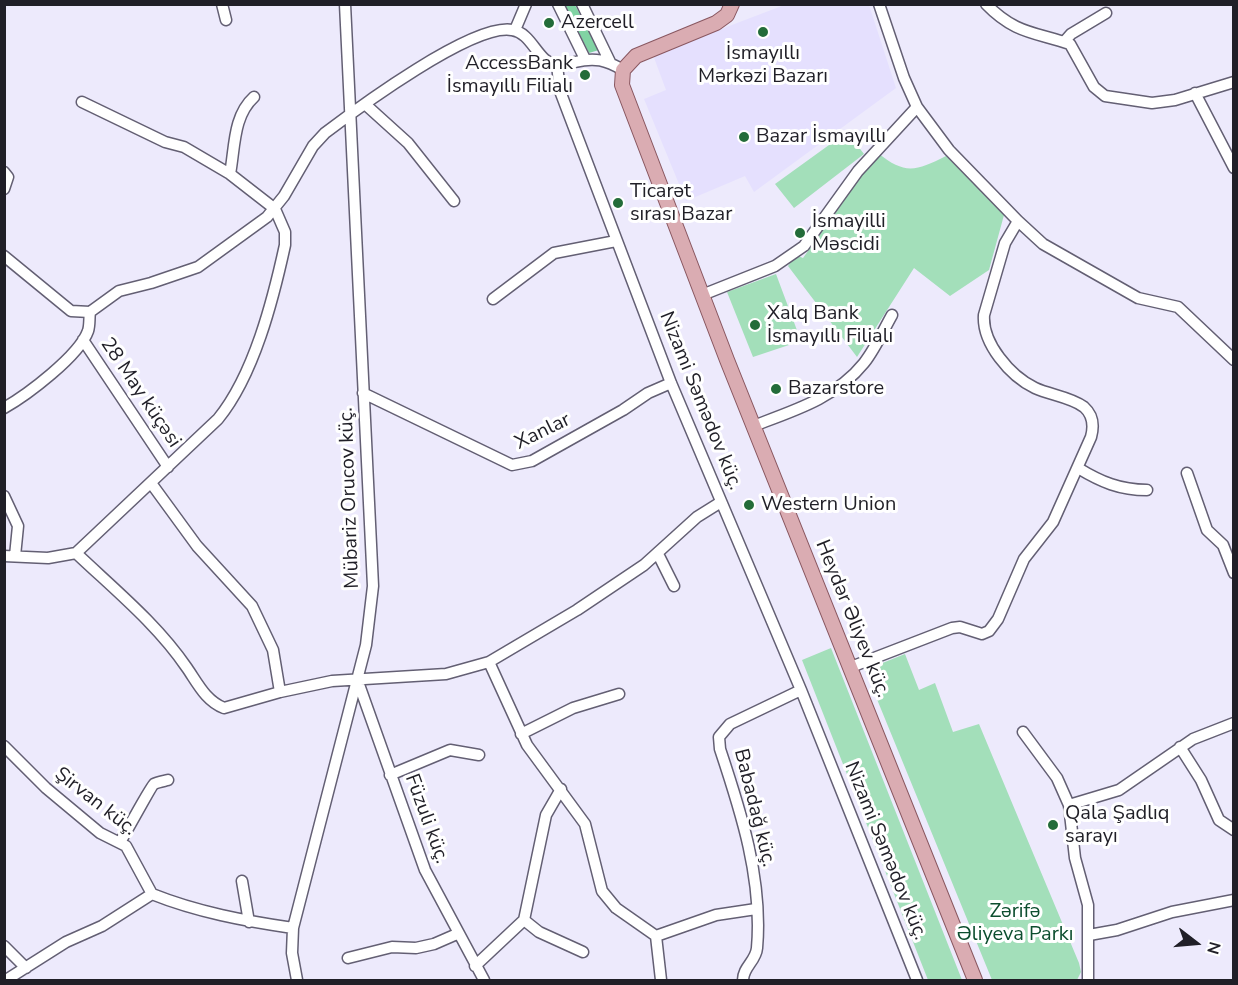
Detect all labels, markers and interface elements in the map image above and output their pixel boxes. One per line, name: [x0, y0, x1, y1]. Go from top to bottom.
place label: Azercell: [561, 11, 634, 35]
marker: Azercell: [542, 16, 556, 30]
marker: İsmayıllı Mərkəzi Bazarı: [756, 25, 770, 39]
place label: İsmayıllı Mərkəzi Bazarı: [698, 42, 828, 89]
place label: AccessBank İsmayıllı Filialı: [447, 52, 573, 99]
marker: AccessBank İsmayıllı Filialı: [578, 68, 592, 82]
place label: Bazar İsmayıllı: [756, 125, 886, 149]
marker: Bazar İsmayıllı: [737, 130, 751, 144]
place label: Ticarət sırası Bazar: [630, 180, 732, 227]
marker: Ticarət sırası Bazar: [611, 196, 625, 210]
place label: İsmayilli Məscidi: [812, 210, 886, 257]
marker: İsmayilli Məscidi: [793, 226, 807, 240]
place label: Xalq Bank İsmayıllı Filialı: [767, 302, 893, 349]
street label: Nizami Səmədov küç.: [653, 308, 747, 494]
marker: Xalq Bank İsmayıllı Filialı: [748, 318, 762, 332]
street label: 28 May küçəsi: [94, 334, 186, 452]
place label: Bazarstore: [788, 377, 884, 401]
marker: Bazarstore: [769, 382, 783, 396]
street label: Mübariz Orucov küç.: [335, 407, 365, 589]
street label: Xanlar: [511, 408, 575, 456]
place label: Western Union: [761, 493, 896, 517]
marker: Western Union: [742, 498, 756, 512]
street label: Heydər Əliyev küç.: [809, 537, 895, 701]
street label: Babadağ küç.: [728, 747, 780, 869]
street label: Nizami Səmədov küç.: [838, 758, 932, 944]
street label: Şirvan küç.: [49, 763, 141, 841]
street label: Füzuli küç.: [399, 771, 453, 867]
place label: Qala Şadlıq sarayı: [1065, 802, 1169, 849]
marker: Qala Şadlıq sarayı: [1046, 818, 1060, 832]
park label: Zərifə Əliyeva Parkı: [957, 900, 1073, 947]
north arrow: [1166, 913, 1226, 973]
text: N: [1201, 939, 1226, 957]

